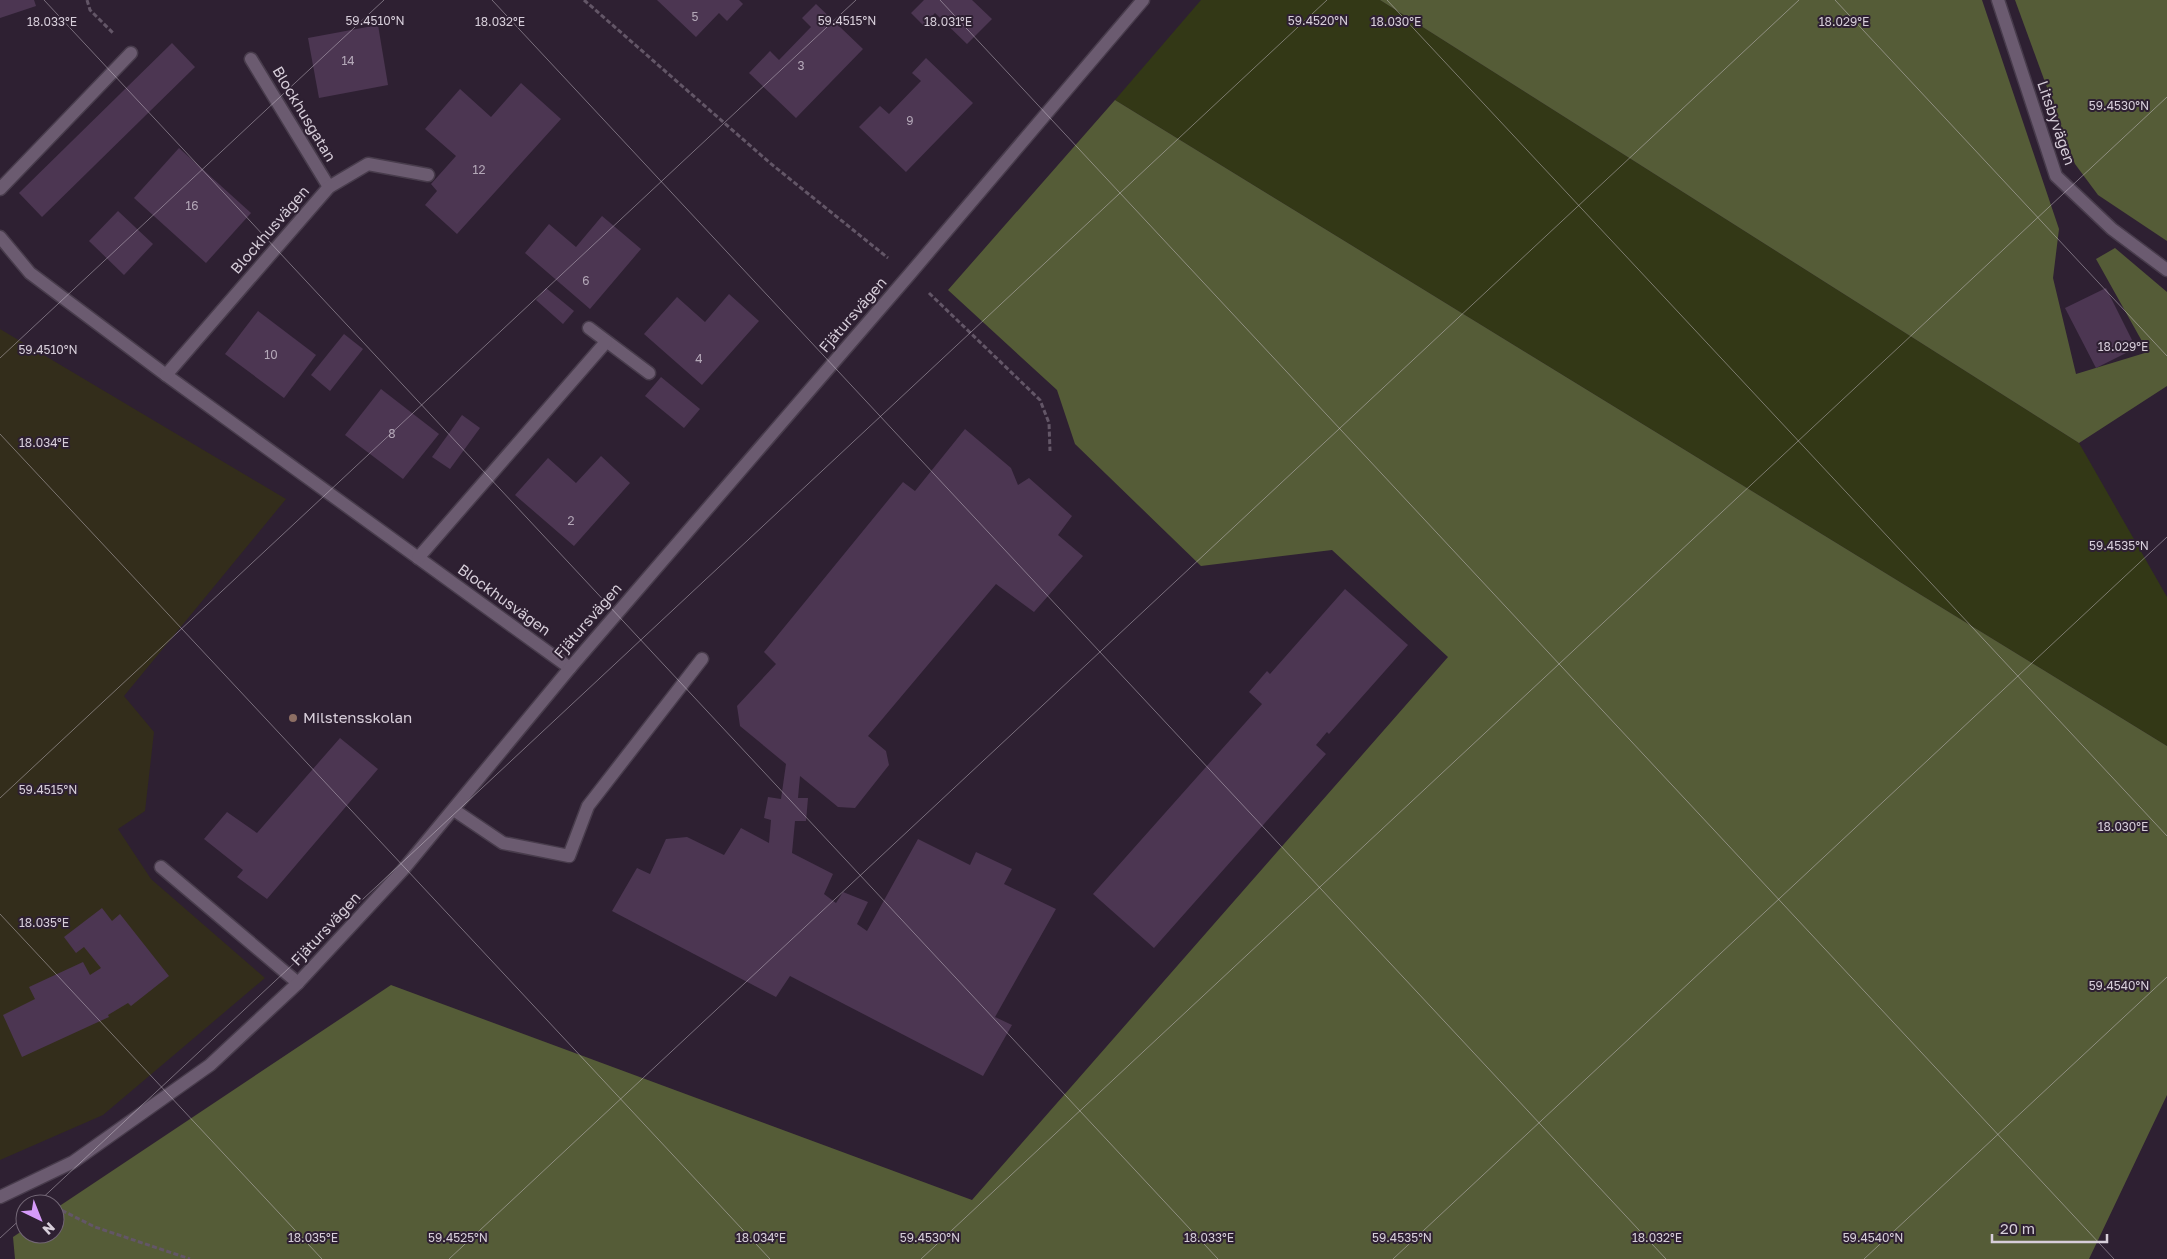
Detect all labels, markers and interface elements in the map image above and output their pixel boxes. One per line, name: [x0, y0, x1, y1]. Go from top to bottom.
house number: 5: [692, 9, 699, 24]
text: 59.4510°N: [345, 13, 405, 28]
text: 59.4515°N: [818, 13, 876, 28]
text: 59.4520°N: [1288, 13, 1348, 28]
text: 18.033°E: [27, 14, 77, 29]
text: 18.032°E: [475, 14, 525, 29]
text: 18.031°E: [924, 14, 972, 29]
text: 18.030°E: [1371, 14, 1421, 29]
text: 18.029°E: [1819, 14, 1869, 29]
house number: 14: [341, 53, 355, 68]
house number: 3: [797, 58, 805, 73]
street label: Blockhusgatan: [269, 63, 340, 164]
street label: Litsbyvägen: [2034, 78, 2080, 167]
text: 59.4530°N: [2089, 98, 2149, 113]
house number: 9: [906, 113, 914, 128]
house number: 12: [473, 162, 485, 177]
street label: Blockhusvägen: [226, 182, 312, 277]
house number: 16: [185, 198, 199, 213]
house number: 6: [582, 273, 590, 288]
street label: Fjätursvägen: [815, 273, 890, 356]
text: 18.029°E: [2098, 339, 2148, 354]
text: 59.4510°N: [18, 342, 78, 357]
house number: 10: [264, 347, 278, 362]
house number: 4: [695, 351, 703, 366]
house number: 8: [388, 426, 396, 441]
text: 18.034°E: [19, 435, 69, 450]
house number: 2: [568, 513, 575, 528]
text: 59.4535°N: [2089, 538, 2149, 553]
street label: Blockhusvägen: [455, 559, 555, 639]
street label: Fjätursvägen: [550, 579, 625, 662]
place label: Milstensskolan: [303, 708, 412, 726]
marker: Milstensskolan: [287, 712, 299, 724]
text: 59.4515°N: [19, 782, 77, 797]
text: 18.030°E: [2098, 819, 2148, 834]
street label: Fjätursvägen: [287, 888, 364, 969]
text: 18.035°E: [19, 915, 69, 930]
text: 59.4540°N: [2089, 978, 2149, 993]
north arrow: [15, 1194, 65, 1244]
scale bar: [1992, 1212, 2107, 1244]
text: N: [40, 1219, 59, 1239]
text: 20 m: [2000, 1219, 2035, 1237]
text: 18.035°E: [288, 1230, 338, 1245]
text: 59.4525°N: [428, 1230, 488, 1245]
text: 18.034°E: [736, 1230, 786, 1245]
text: 59.4530°N: [900, 1230, 960, 1245]
text: 18.033°E: [1184, 1230, 1234, 1245]
text: 59.4535°N: [1372, 1230, 1432, 1245]
text: 18.032°E: [1632, 1230, 1682, 1245]
text: 59.4540°N: [1843, 1230, 1903, 1245]

